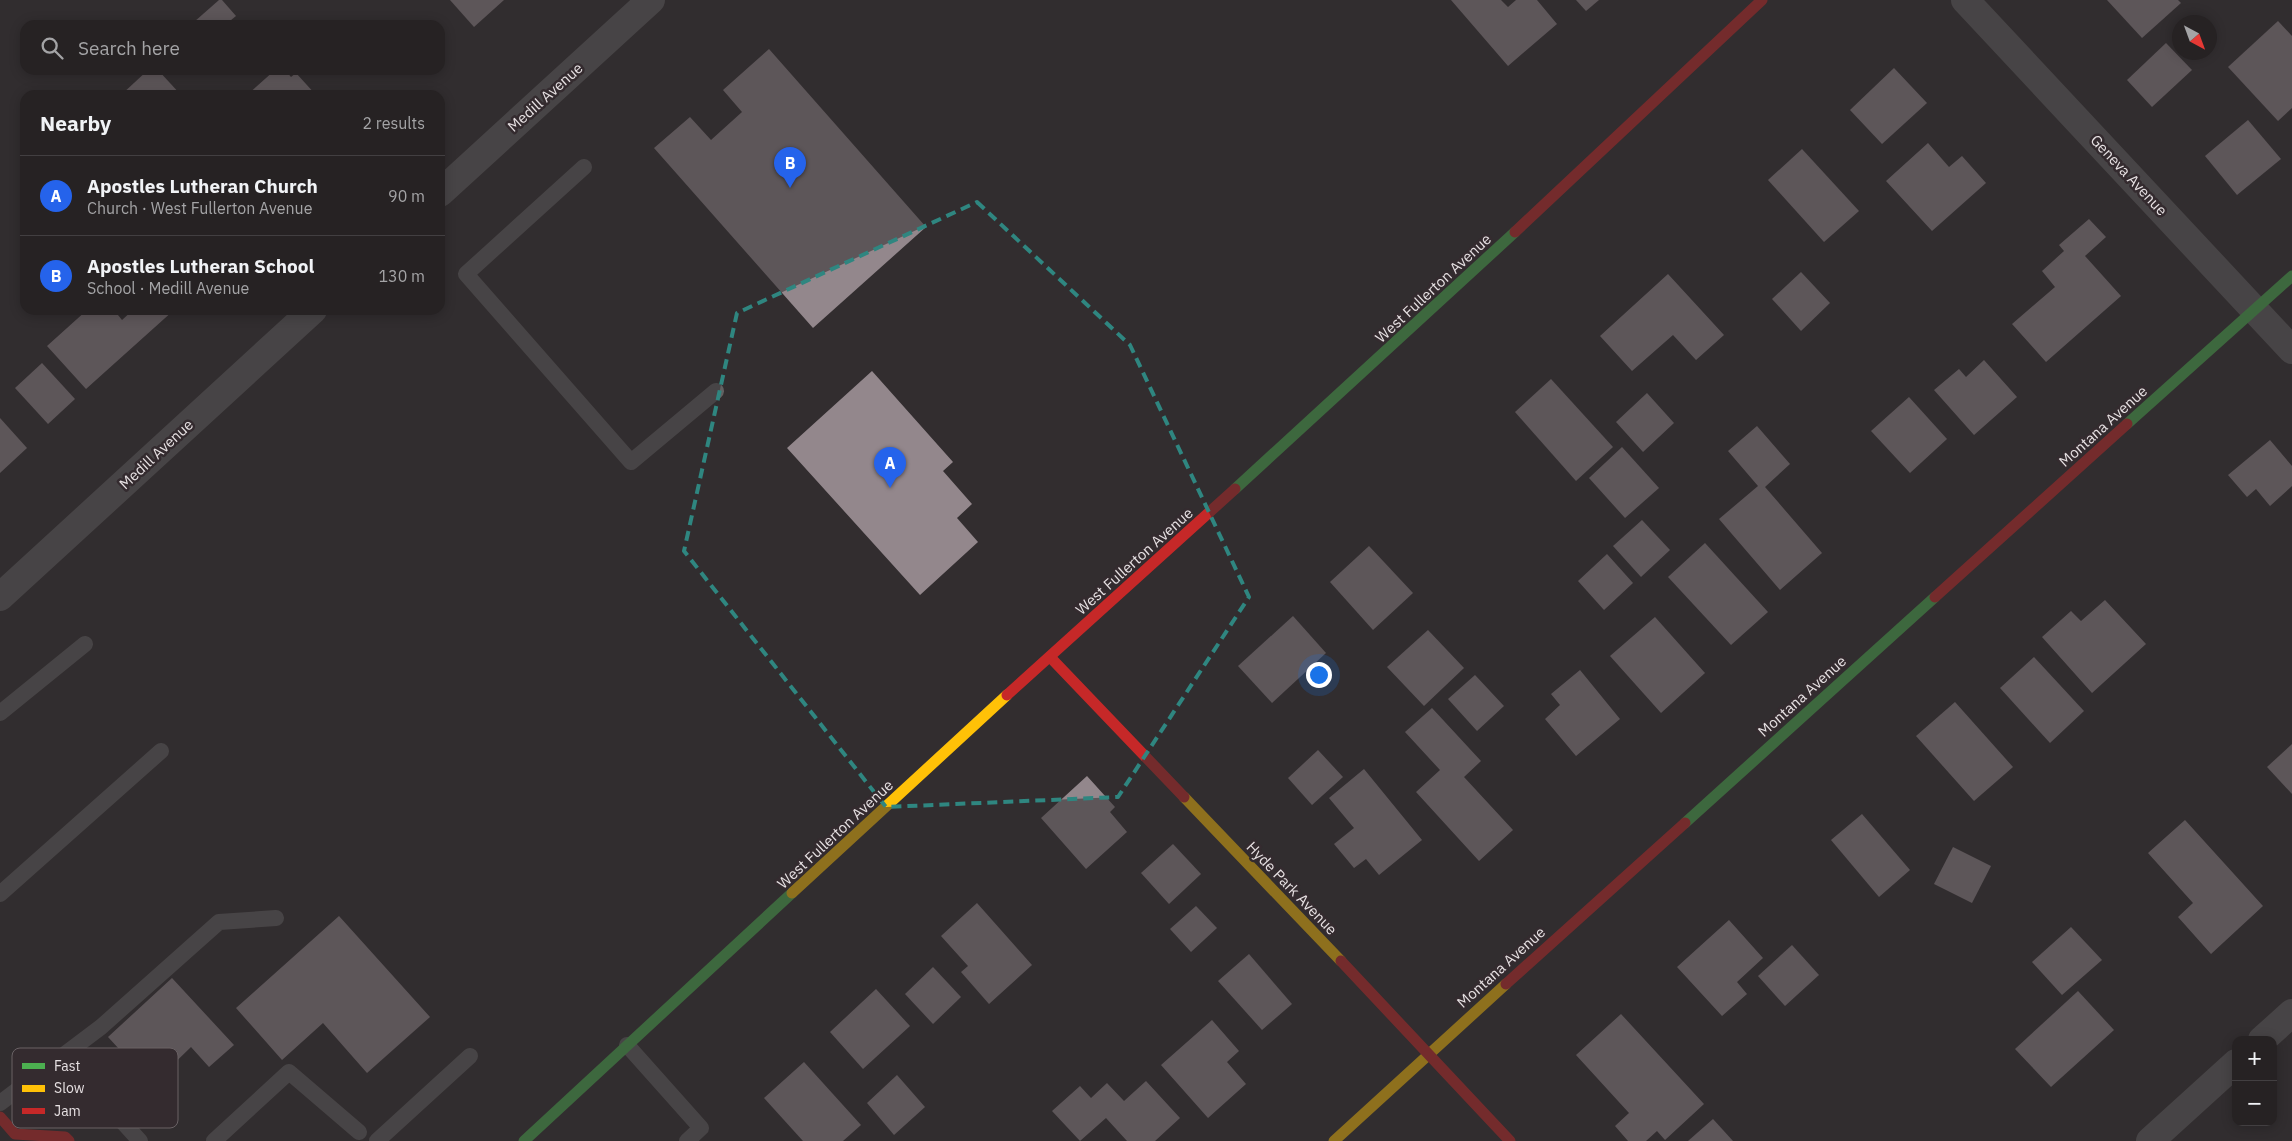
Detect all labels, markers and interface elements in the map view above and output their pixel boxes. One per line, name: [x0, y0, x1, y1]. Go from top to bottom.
north arrow: [2172, 15, 2217, 60]
search box: [20, 20, 445, 75]
icon: search: [38, 34, 66, 62]
text: Search here: [78, 36, 180, 60]
street label: Medill Avenue: [504, 58, 586, 136]
text: Nearby: [40, 109, 111, 137]
text: 2 results: [362, 113, 425, 133]
street label: Geneva Avenue: [2087, 130, 2171, 220]
pin: B: [774, 147, 806, 188]
text: Apostles Lutheran Church: [87, 174, 318, 198]
text: A: [51, 186, 61, 206]
text: 90 m: [388, 186, 425, 206]
text: Church · West Fullerton Avenue: [87, 198, 312, 218]
street label: West Fullerton Avenue: [1371, 229, 1495, 347]
text: Apostles Lutheran School: [87, 254, 314, 278]
text: B: [51, 266, 61, 286]
text: 130 m: [378, 266, 425, 286]
text: School · Medill Avenue: [87, 278, 249, 298]
street label: Montana Avenue: [2055, 381, 2151, 471]
street label: Medill Avenue: [115, 415, 197, 493]
pin: A: [874, 447, 906, 488]
street label: West Fullerton Avenue: [1071, 503, 1197, 619]
street label: Montana Avenue: [1754, 651, 1850, 741]
your location: [1306, 662, 1332, 688]
street label: West Fullerton Avenue: [773, 775, 897, 893]
street label: Hyde Park Avenue: [1243, 837, 1341, 939]
street label: Montana Avenue: [1453, 922, 1549, 1012]
map controls: [2232, 1036, 2277, 1126]
button: +: [2232, 1036, 2277, 1081]
legend: [12, 1048, 178, 1128]
text: Fast: [54, 1057, 80, 1075]
text: Slow: [54, 1079, 85, 1097]
button: −: [2232, 1081, 2277, 1126]
text: Jam: [54, 1102, 81, 1120]

